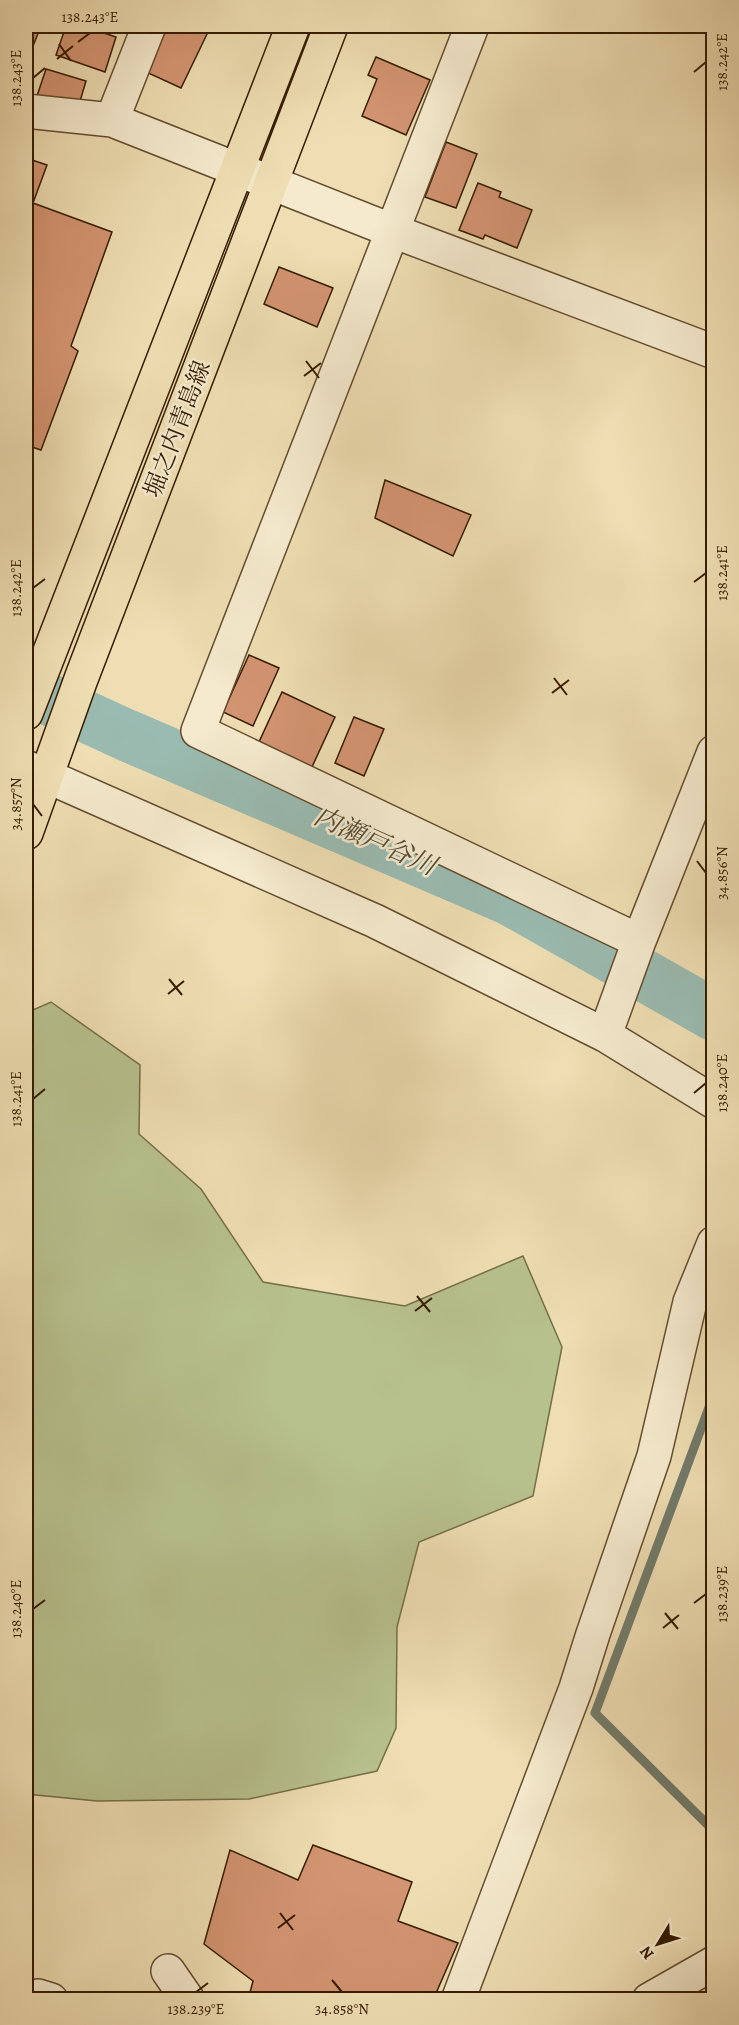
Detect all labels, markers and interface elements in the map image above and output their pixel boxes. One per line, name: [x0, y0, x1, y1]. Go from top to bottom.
text: 138.243°E: [62, 7, 118, 27]
text: 138.242°E: [712, 33, 732, 91]
text: 138.243°E: [6, 50, 26, 106]
street label: 堀之内青島線: [136, 356, 218, 502]
text: 138.241°E: [712, 545, 732, 601]
text: 138.242°E: [6, 559, 26, 617]
text: 34.857°N: [6, 777, 26, 830]
water label: 内瀬戸谷川: [308, 799, 444, 885]
text: 34.856°N: [712, 846, 732, 900]
text: 138.240°E: [712, 1054, 732, 1112]
text: 138.241°E: [6, 1071, 26, 1127]
text: 138.239°E: [712, 1566, 732, 1622]
text: 138.240°E: [6, 1580, 26, 1638]
north arrow: [628, 1914, 688, 1974]
text: N: [634, 1941, 659, 1964]
text: 138.239°E: [168, 1999, 224, 2019]
text: 34.858°N: [315, 1999, 369, 2019]

